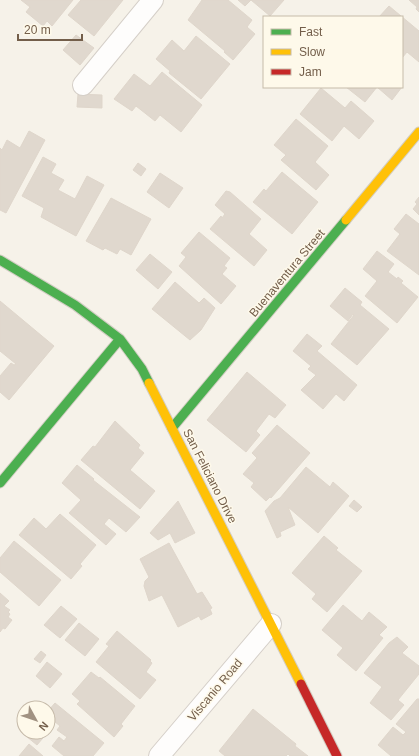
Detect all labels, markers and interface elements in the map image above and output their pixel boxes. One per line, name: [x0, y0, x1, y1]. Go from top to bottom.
scale bar: [18, 16, 82, 42]
legend: [263, 16, 403, 88]
text: 20 m: [24, 23, 51, 37]
text: Fast: [299, 25, 323, 39]
text: Slow: [299, 45, 325, 59]
text: Jam: [299, 65, 322, 79]
street label: Buenaventura Street: [246, 226, 328, 320]
street label: San Feliciano Drive: [180, 426, 240, 526]
street label: Viscanio Road: [185, 656, 245, 724]
north arrow: [16, 700, 56, 740]
text: N: [36, 720, 51, 733]

